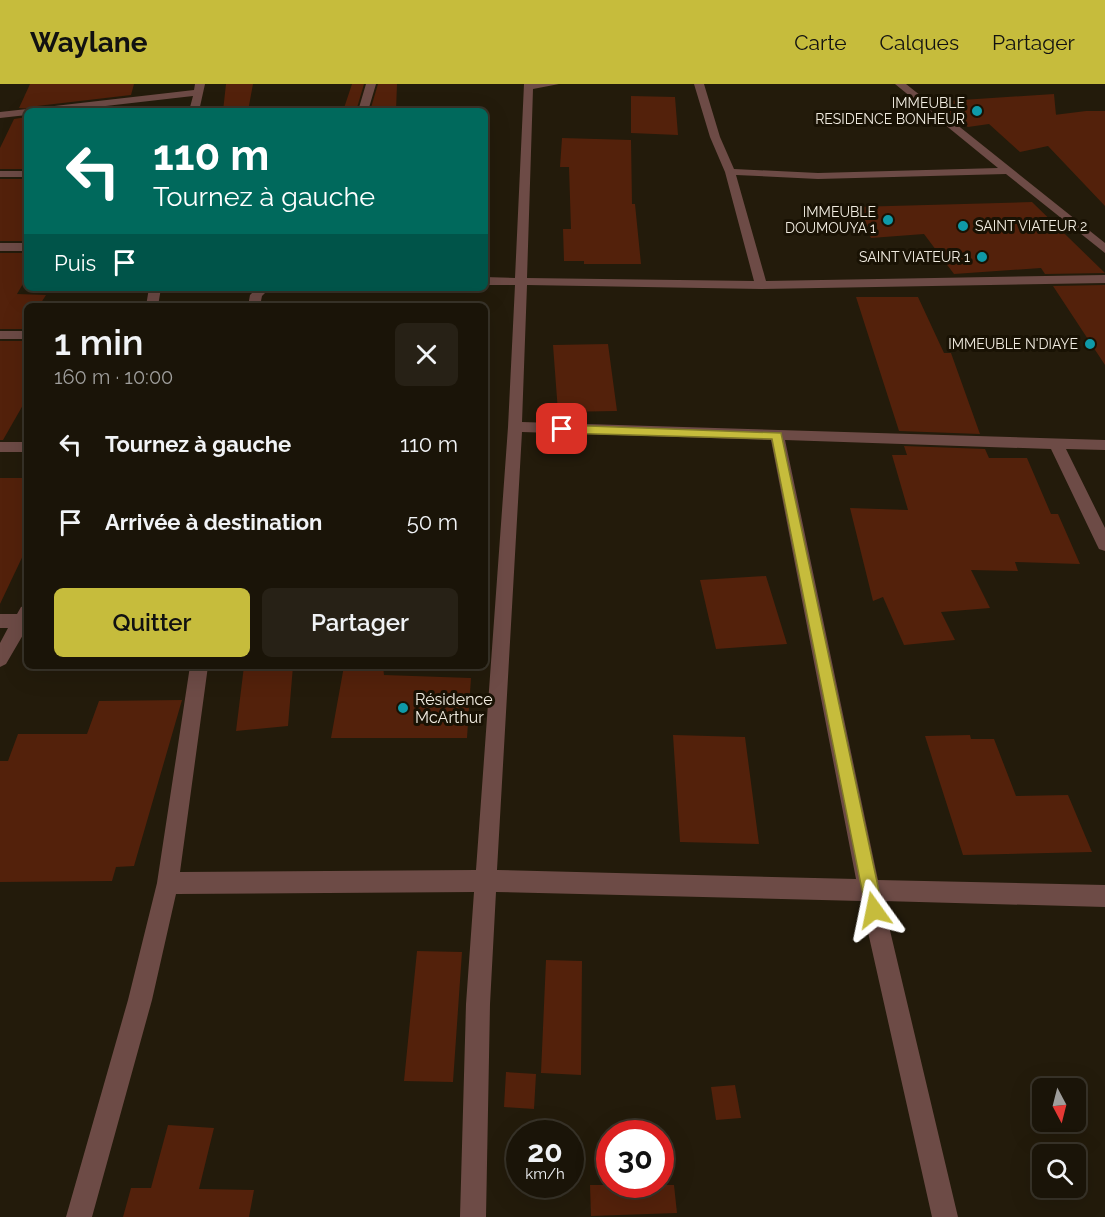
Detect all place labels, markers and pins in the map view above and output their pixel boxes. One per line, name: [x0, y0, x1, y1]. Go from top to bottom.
place label: IMMEUBLE RESIDENCE BONHEUR: [815, 95, 965, 127]
marker: IMMEUBLE RESIDENCE BONHEUR: [970, 104, 984, 118]
place label: IMMEUBLE DOUMOUYA 1: [785, 204, 876, 236]
marker: IMMEUBLE DOUMOUYA 1: [881, 213, 895, 227]
place label: SAINT VIATEUR 2: [975, 218, 1087, 234]
marker: SAINT VIATEUR 2: [956, 219, 970, 233]
place label: SAINT VIATEUR 1: [859, 249, 970, 265]
marker: SAINT VIATEUR 1: [975, 250, 989, 264]
place label: IMMEUBLE N'DIAYE: [948, 336, 1078, 352]
marker: IMMEUBLE N'DIAYE: [1083, 337, 1097, 351]
pin: [536, 403, 587, 454]
place label: Résidence McArthur: [415, 690, 493, 727]
marker: Résidence McArthur: [396, 701, 410, 715]

